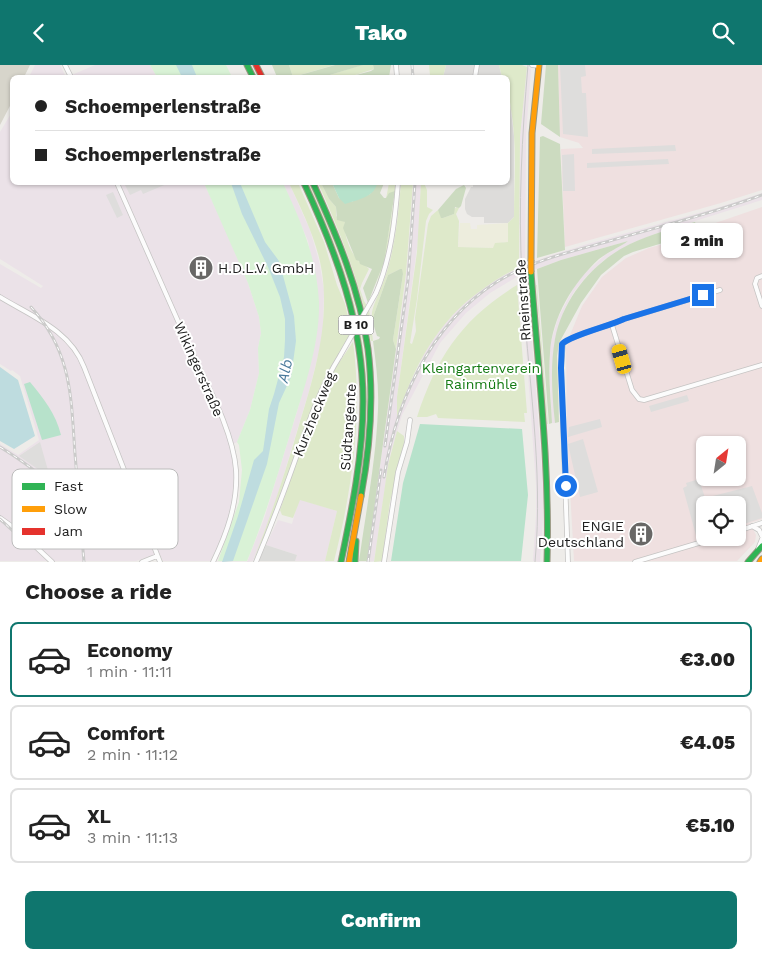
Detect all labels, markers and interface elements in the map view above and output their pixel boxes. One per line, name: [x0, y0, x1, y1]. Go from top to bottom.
icon: back: [25, 19, 53, 47]
icon: search: [709, 19, 737, 47]
text: Tako: [355, 20, 407, 45]
text: Schoemperlenstraße: [65, 95, 261, 118]
text: Schoemperlenstraße: [65, 143, 261, 166]
callout: 2 min: [662, 223, 744, 257]
text: 2 min: [680, 231, 724, 250]
building icon: H.D.L.V. GmbH: [188, 255, 214, 281]
street label: Rheinstraße: [512, 259, 534, 341]
place label: H.D.L.V. GmbH: [218, 260, 314, 276]
route end: [692, 284, 714, 306]
road number: B 10: [338, 315, 374, 335]
street label: Wikingerstraße: [171, 319, 227, 419]
car: [610, 343, 633, 375]
water label: Alb: [274, 358, 296, 385]
park label: Kleingartenverein Rainmühle: [422, 360, 540, 392]
street label: Kurzheckweg: [290, 369, 339, 459]
street label: Südtangente: [337, 383, 359, 471]
north arrow: [696, 436, 746, 486]
map controls: [696, 436, 746, 546]
legend: [12, 469, 178, 549]
route start: [555, 475, 577, 497]
text: Fast: [54, 478, 83, 494]
button: locate: [696, 496, 746, 546]
text: Slow: [54, 501, 87, 517]
place label: ENGIE Deutschland: [538, 518, 624, 550]
building icon: ENGIE Deutschland: [628, 521, 654, 547]
text: Jam: [54, 523, 83, 539]
text: Choose a ride: [25, 579, 172, 604]
icon: car: [27, 637, 72, 682]
text: Economy: [87, 639, 172, 662]
text: €3.00: [680, 648, 735, 671]
text: 1 min · 11:11: [87, 662, 172, 681]
icon: car: [27, 720, 72, 765]
text: Comfort: [87, 722, 165, 745]
text: €4.05: [680, 731, 735, 754]
text: 2 min · 11:12: [87, 745, 178, 764]
icon: car: [27, 803, 72, 848]
text: XL: [87, 805, 111, 828]
text: €5.10: [686, 814, 735, 837]
text: 3 min · 11:13: [87, 828, 178, 847]
button: Confirm: [25, 891, 737, 949]

